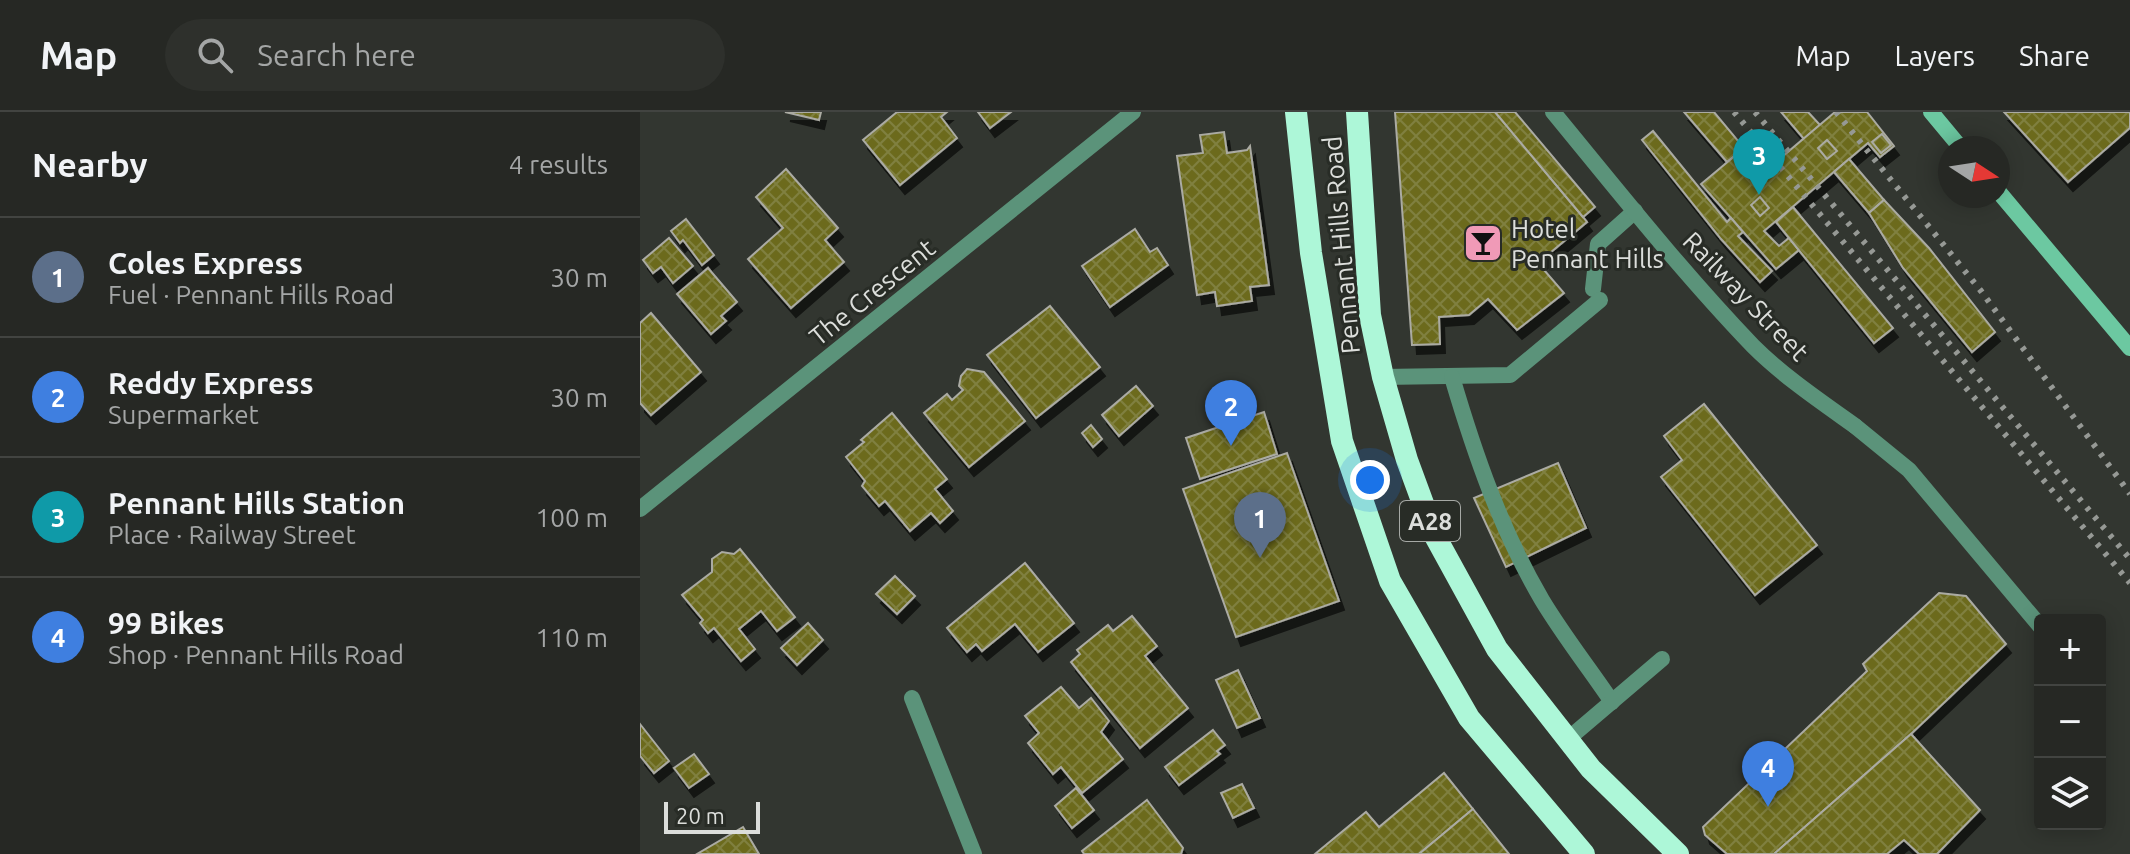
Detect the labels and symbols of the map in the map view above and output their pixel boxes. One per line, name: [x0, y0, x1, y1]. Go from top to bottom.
pin: 3: [1733, 129, 1785, 195]
street label: Pennant Hills Road: [1317, 135, 1365, 355]
north arrow: [1938, 136, 2010, 208]
place label: Hotel Pennant Hills: [1511, 214, 1664, 273]
bar icon: Hotel Pennant Hills: [1462, 222, 1504, 264]
street label: Railway Street: [1678, 226, 1814, 366]
street label: The Crescent: [804, 233, 940, 351]
pin: 2: [1205, 380, 1257, 446]
your location: [1350, 460, 1390, 500]
pin: 1: [1234, 492, 1286, 558]
road number: A28: [1400, 501, 1460, 541]
pin: 4: [1742, 741, 1794, 807]
scale bar: [664, 798, 760, 834]

